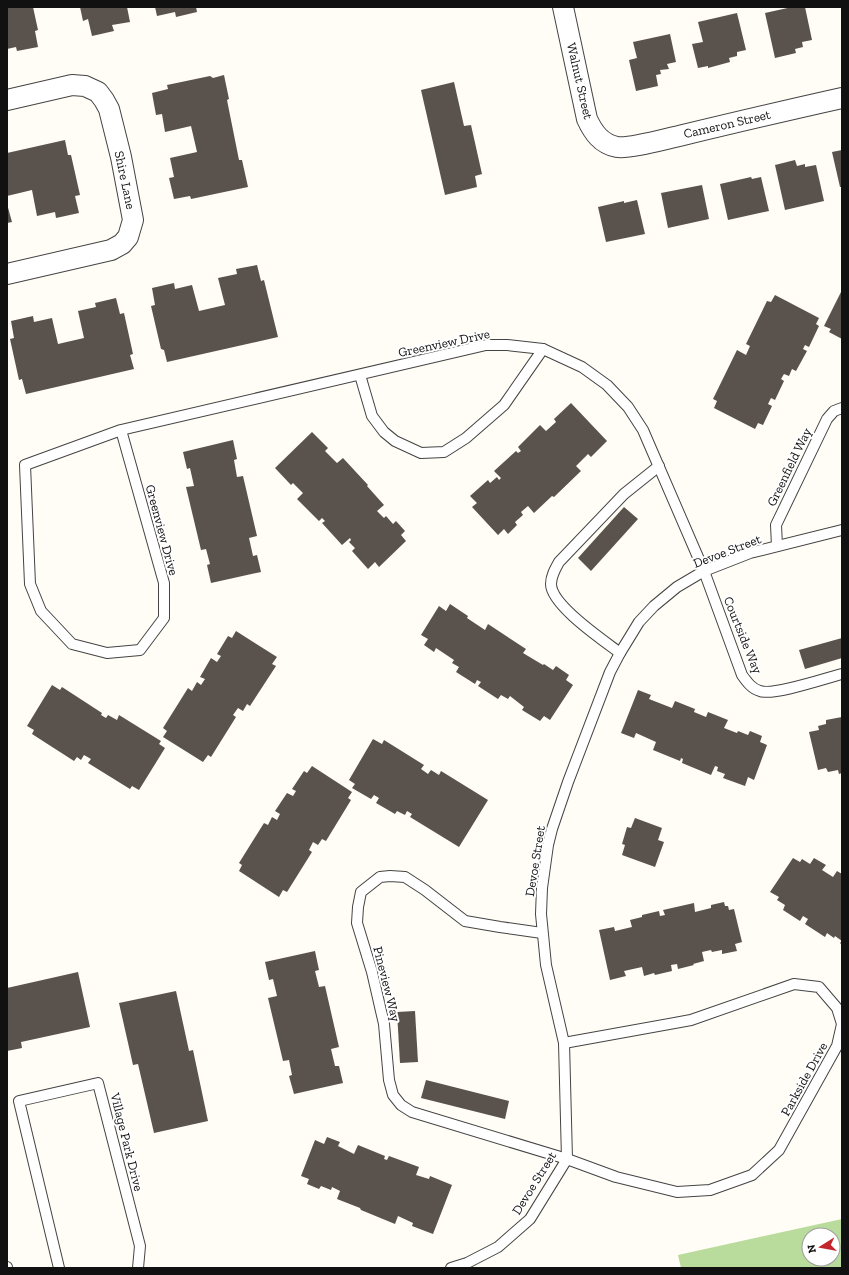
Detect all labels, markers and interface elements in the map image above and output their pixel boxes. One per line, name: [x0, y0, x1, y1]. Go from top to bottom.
street label: Walnut Street: [564, 41, 596, 121]
street label: Cameron Street: [682, 107, 772, 141]
street label: Shire Lane: [111, 149, 139, 211]
street label: Greenview Drive: [397, 326, 491, 360]
street label: Greenfield Way: [764, 425, 815, 508]
street label: Greenview Drive: [143, 483, 181, 577]
street label: Devoe Street: [691, 531, 763, 571]
street label: Courtside Way: [721, 594, 765, 676]
street label: Devoe Street: [522, 824, 548, 897]
street label: Pineview Way: [370, 945, 404, 1024]
street label: Parkside Drive: [778, 1040, 830, 1118]
street label: Village Park Drive: [107, 1090, 146, 1193]
street label: Devoe Street: [509, 1149, 559, 1217]
north arrow: [801, 1227, 841, 1267]
text: N: [804, 1243, 819, 1254]

